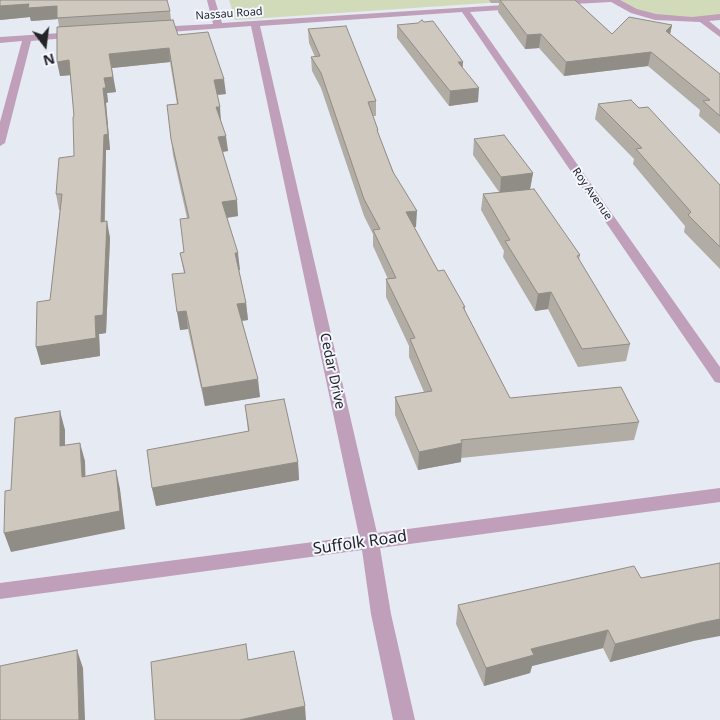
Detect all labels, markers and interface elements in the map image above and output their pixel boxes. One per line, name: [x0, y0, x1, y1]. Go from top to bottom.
street label: Nassau Road: [195, 5, 263, 23]
north arrow: [20, 20, 70, 70]
text: N: [41, 49, 57, 71]
street label: Roy Avenue: [569, 165, 615, 223]
street label: Cedar Drive: [316, 331, 348, 411]
street label: Suffolk Road: [312, 527, 408, 559]

